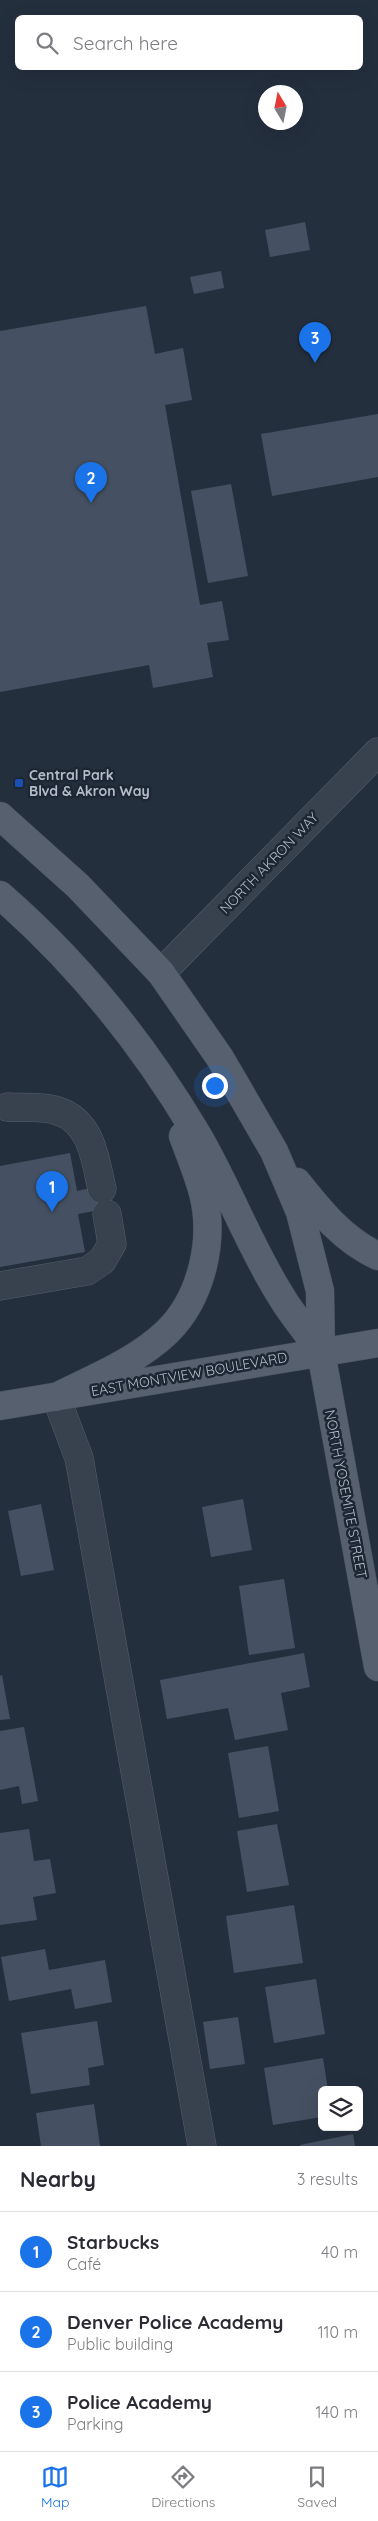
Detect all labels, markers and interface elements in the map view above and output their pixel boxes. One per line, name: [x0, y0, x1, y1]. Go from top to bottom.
search box: [15, 15, 363, 70]
icon: search: [33, 29, 61, 57]
text: Search here: [73, 31, 178, 55]
north arrow: [258, 85, 303, 130]
pin: 3: [299, 322, 331, 363]
pin: 2: [75, 462, 107, 503]
place label: Central Park Blvd & Akron Way: [29, 766, 150, 800]
marker: Central Park Blvd & Akron Way: [13, 777, 25, 789]
street label: NORTH AKRON WAY: [216, 808, 322, 918]
your location: [202, 1073, 228, 1099]
pin: 1: [36, 1171, 68, 1212]
street label: EAST MONTVIEW BOULEVARD: [89, 1348, 289, 1400]
street label: NORTH YOSEMITE STREET: [321, 1408, 371, 1580]
map controls: [318, 2086, 363, 2131]
button: layers: [318, 2086, 363, 2131]
text: Nearby: [20, 2166, 96, 2192]
text: 3 results: [297, 2169, 358, 2189]
text: Starbucks: [67, 2230, 159, 2254]
text: 1: [33, 2242, 39, 2262]
text: 40 m: [321, 2242, 358, 2262]
text: Café: [67, 2254, 101, 2274]
text: Denver Police Academy: [67, 2310, 283, 2334]
text: 2: [31, 2322, 41, 2342]
text: 110 m: [318, 2322, 358, 2342]
text: Public building: [67, 2334, 173, 2354]
text: Police Academy: [67, 2390, 212, 2414]
text: 3: [32, 2402, 40, 2422]
text: 140 m: [315, 2402, 358, 2422]
text: Parking: [67, 2414, 124, 2434]
tab: Map: [41, 2463, 69, 2511]
tab: Directions: [151, 2463, 215, 2511]
tab: Saved: [297, 2463, 337, 2511]

